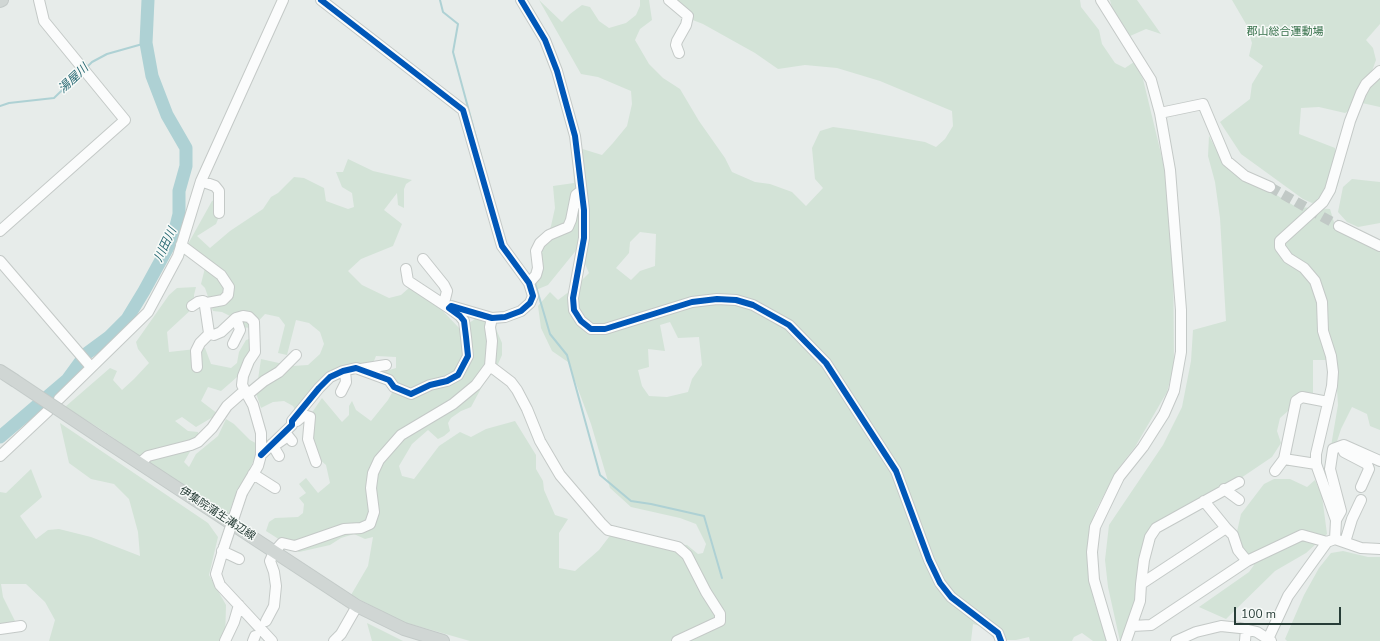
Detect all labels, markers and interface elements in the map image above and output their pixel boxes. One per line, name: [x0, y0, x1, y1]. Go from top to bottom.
park label: 郡山総合運動場: [1247, 25, 1323, 39]
water label: 湯屋川: [56, 61, 92, 97]
water label: 川田川: [152, 226, 180, 264]
street label: 伊集院蒲生溝辺線: [177, 485, 257, 543]
scale bar: [1236, 599, 1343, 625]
text: 100 m: [1241, 606, 1276, 622]

